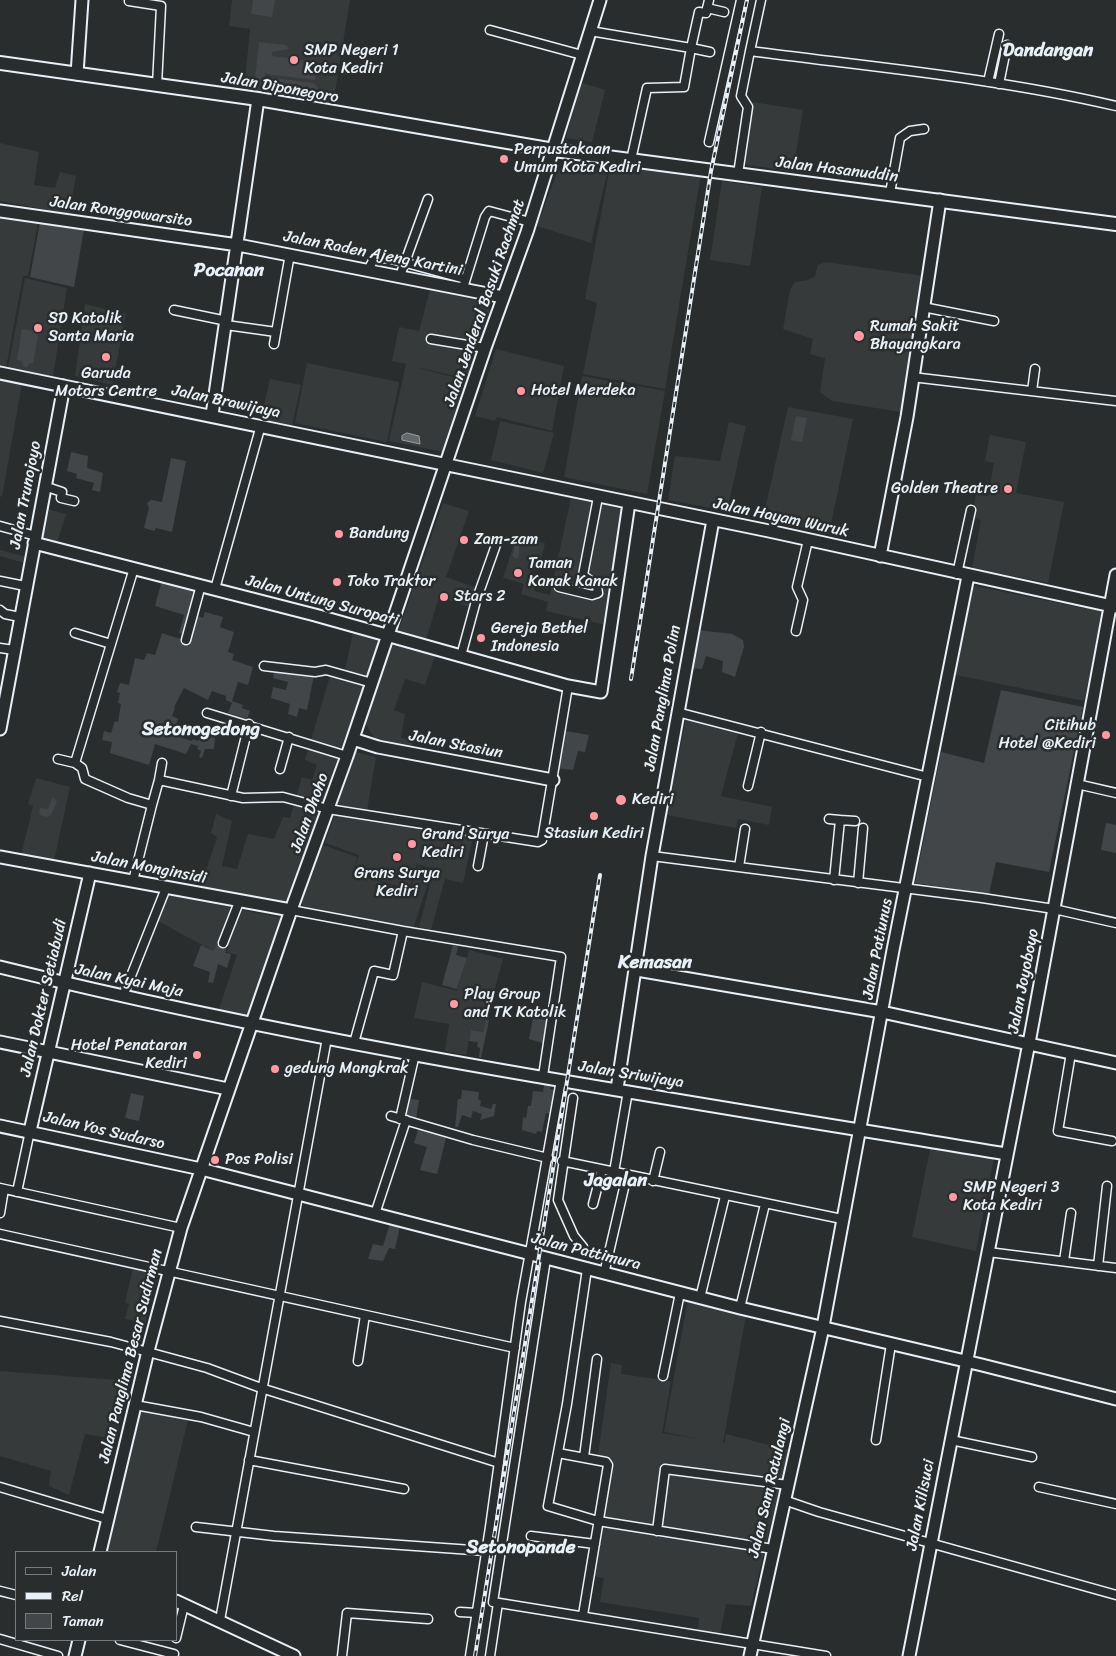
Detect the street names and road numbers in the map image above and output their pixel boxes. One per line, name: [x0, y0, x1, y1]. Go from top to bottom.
street label: Jalan Diponegoro: [220, 68, 340, 108]
street label: Jalan Hasanuddin: [775, 153, 899, 187]
street label: Jalan Ronggowarsito: [49, 193, 193, 231]
street label: Jalan Jenderal Basuki Rachmat: [440, 197, 530, 409]
street label: Jalan Raden Ajeng Kartini: [282, 227, 464, 281]
street label: Jalan Brawijaya: [170, 381, 282, 423]
street label: Jalan Trunojoyo: [6, 440, 46, 550]
street label: Jalan Hayam Wuruk: [712, 494, 850, 542]
street label: Jalan Untung Suropati: [244, 571, 400, 631]
street label: Jalan Panglima Polim: [641, 623, 685, 773]
street label: Jalan Stasiun: [408, 727, 504, 763]
street label: Jalan Dhoho: [287, 770, 333, 856]
street label: Jalan Monginsidi: [90, 847, 208, 889]
street label: Jalan Patiunus: [859, 897, 897, 1001]
street label: Jalan Dokter Setiabudi: [17, 918, 71, 1078]
street label: Jalan Joyoboyo: [1004, 927, 1044, 1035]
street label: Jalan Kyai Maja: [73, 960, 185, 1002]
street label: Jalan Sriwijaya: [577, 1057, 685, 1093]
street label: Jalan Yos Sudarso: [42, 1108, 166, 1154]
street label: Jalan Pattimura: [529, 1229, 643, 1275]
street label: Jalan Panglima Besar Sudirman: [95, 1247, 167, 1465]
street label: Jalan Sam Ratulangi: [745, 1416, 795, 1560]
street label: Jalan Kilisuci: [903, 1458, 939, 1552]

